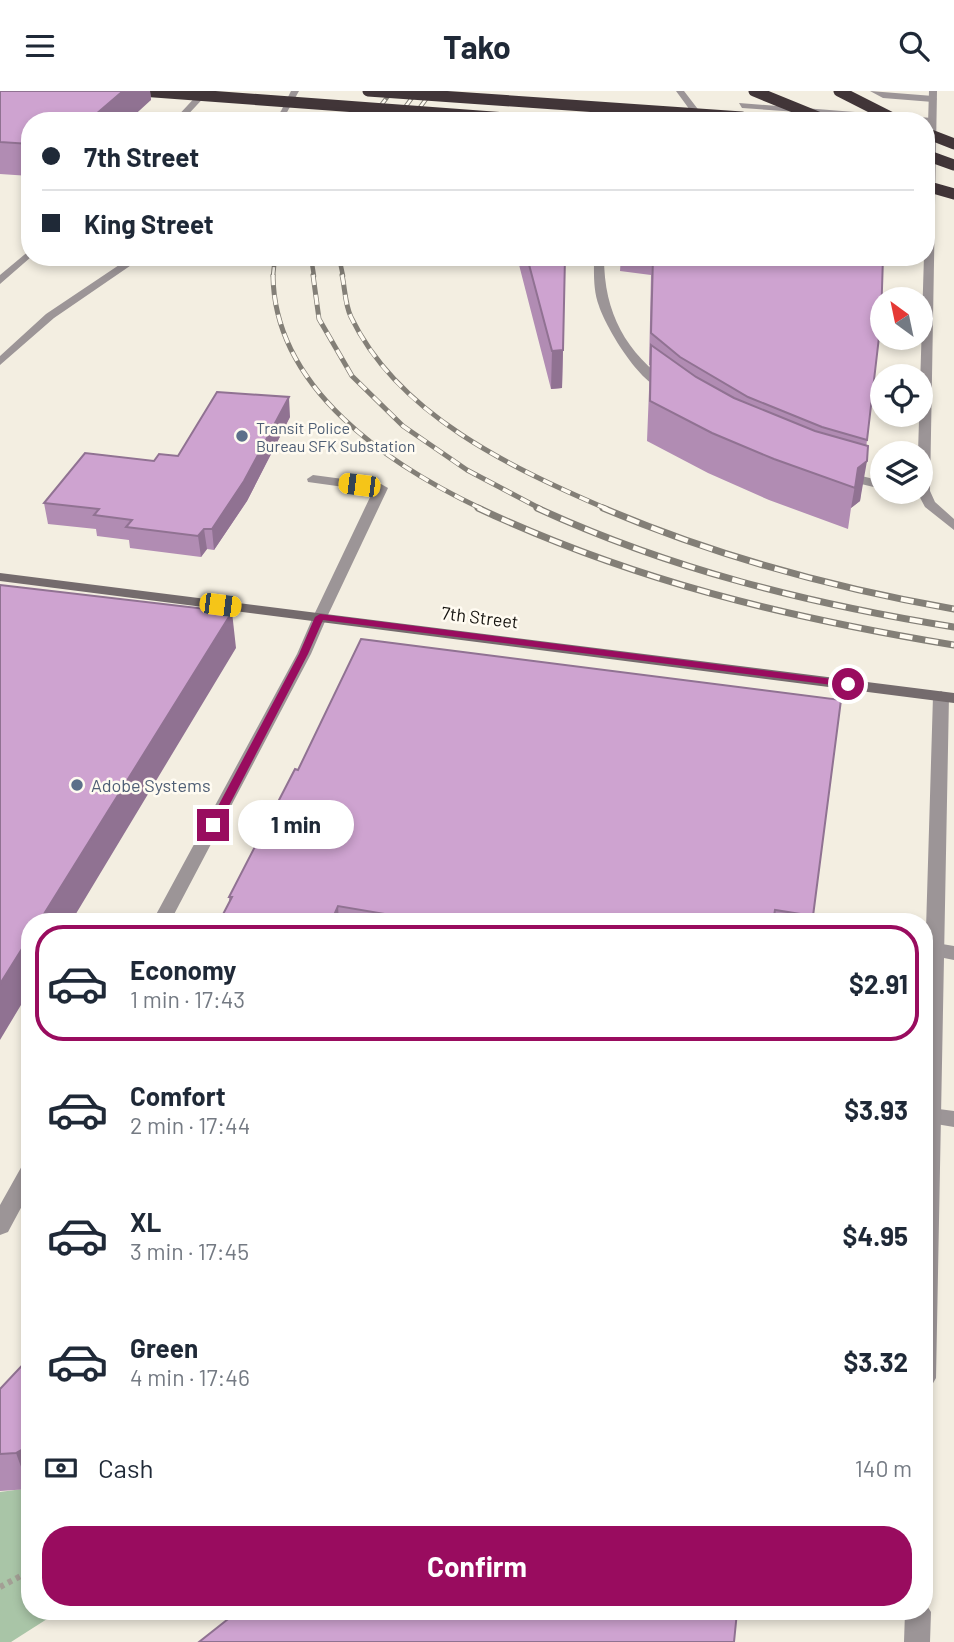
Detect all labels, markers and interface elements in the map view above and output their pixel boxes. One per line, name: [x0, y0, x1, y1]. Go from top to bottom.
icon: menu: [21, 27, 59, 65]
text: Tako: [443, 27, 511, 65]
icon: search: [895, 27, 933, 65]
text: 7th Street: [84, 141, 199, 172]
text: King Street: [84, 208, 214, 239]
north arrow: [870, 287, 933, 350]
map controls: [870, 287, 933, 504]
button: locate: [870, 364, 933, 427]
place label: Transit Police Bureau SFK Substation: [256, 418, 415, 455]
marker: Transit Police Bureau SFK Substation: [234, 428, 250, 444]
button: layers: [870, 441, 933, 504]
car: [337, 472, 382, 498]
car: [198, 592, 243, 618]
street label: 7th Street: [440, 601, 520, 633]
route start: [832, 668, 864, 700]
place label: Adobe Systems: [91, 774, 211, 796]
marker: Adobe Systems: [69, 777, 85, 793]
callout: 1 min: [238, 801, 353, 849]
route end: [197, 809, 229, 841]
text: 1 min: [271, 810, 321, 838]
icon: car: [46, 952, 109, 1015]
text: Economy: [130, 954, 236, 985]
text: $2.91: [849, 968, 908, 999]
text: 1 min · 17:43: [130, 985, 245, 1013]
icon: car: [46, 1078, 109, 1141]
text: Comfort: [130, 1080, 226, 1111]
text: $3.93: [844, 1094, 908, 1125]
text: 2 min · 17:44: [130, 1111, 250, 1139]
icon: car: [46, 1204, 109, 1267]
text: XL: [130, 1206, 161, 1237]
text: $4.95: [843, 1220, 908, 1251]
text: 3 min · 17:45: [130, 1237, 249, 1265]
icon: car: [46, 1330, 109, 1393]
text: Green: [130, 1332, 198, 1363]
text: $3.32: [843, 1346, 908, 1377]
text: 4 min · 17:46: [130, 1363, 250, 1391]
icon: cash: [42, 1449, 80, 1487]
text: Cash: [98, 1452, 153, 1483]
text: 140 m: [855, 1454, 912, 1482]
button: Confirm: [42, 1526, 912, 1606]

